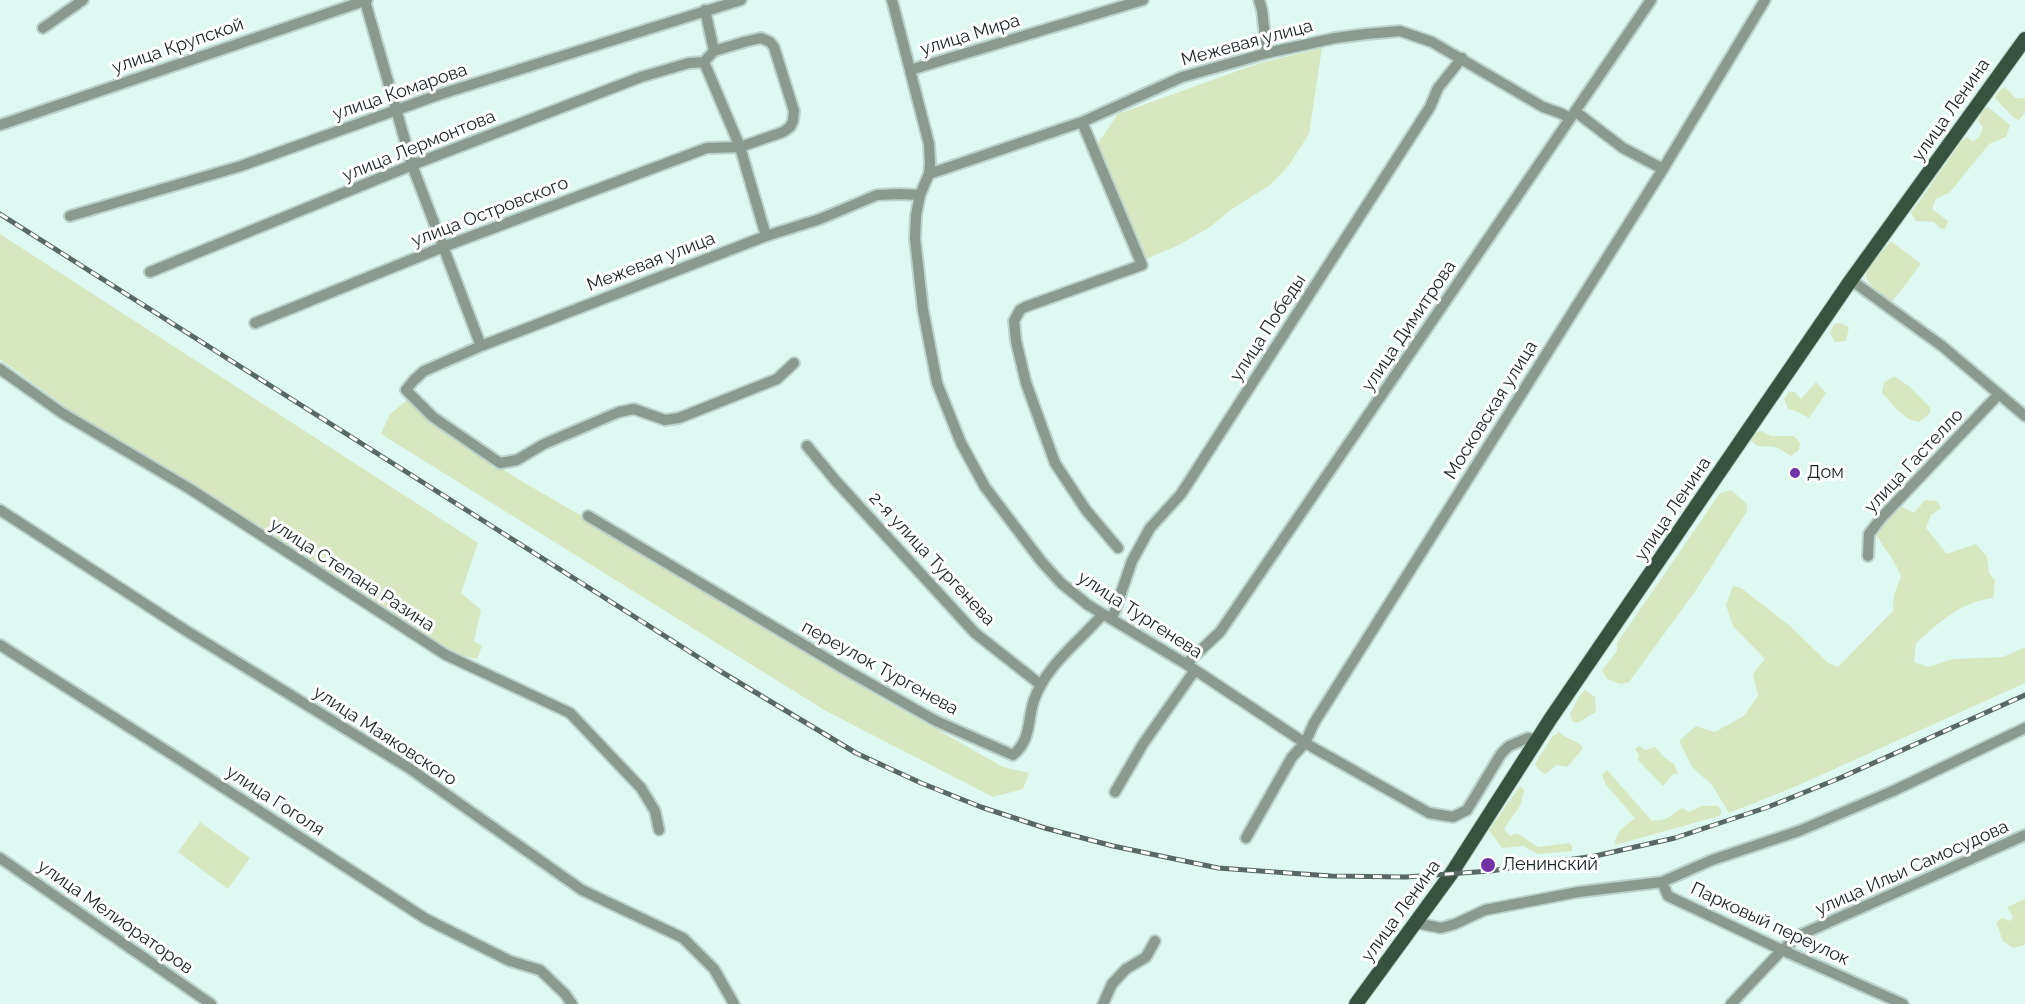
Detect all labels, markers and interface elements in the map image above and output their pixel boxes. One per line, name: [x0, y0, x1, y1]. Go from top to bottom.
street label: улица Мира: [918, 10, 1022, 60]
street label: улица Крупской: [109, 13, 247, 79]
street label: Межевая улица: [1179, 15, 1315, 71]
street label: улица Ленина: [1908, 54, 1994, 166]
street label: улица Комарова: [330, 59, 470, 125]
street label: улица Лермонтова: [339, 105, 499, 187]
street label: улица Островского: [408, 172, 572, 252]
street label: Межевая улица: [584, 228, 718, 296]
street label: улица Димитрова: [1357, 257, 1461, 395]
street label: улица Победы: [1225, 270, 1311, 386]
street label: Московская улица: [1440, 337, 1542, 483]
street label: улица Гастелло: [1860, 404, 1968, 518]
street label: улица Ленина: [1630, 453, 1716, 565]
place label: Дом: [1807, 462, 1844, 484]
marker: Дом: [1788, 466, 1802, 480]
street label: 2-я улица Тургенева: [864, 488, 1000, 630]
street label: улица Степана Разина: [266, 514, 438, 636]
street label: улица Тургенева: [1074, 567, 1206, 663]
street label: переулок Тургенева: [798, 616, 962, 720]
street label: улица Маяковского: [309, 681, 461, 791]
street label: улица Гоголя: [222, 761, 328, 841]
street label: улица Ильи Самосудова: [1812, 816, 2012, 920]
place label: Ленинский: [1502, 854, 1598, 876]
street label: улица Мелиораторов: [33, 855, 197, 979]
street label: улица Ленина: [1357, 856, 1445, 966]
marker: Ленинский: [1479, 856, 1497, 874]
street label: Парковый переулок: [1687, 878, 1853, 970]

